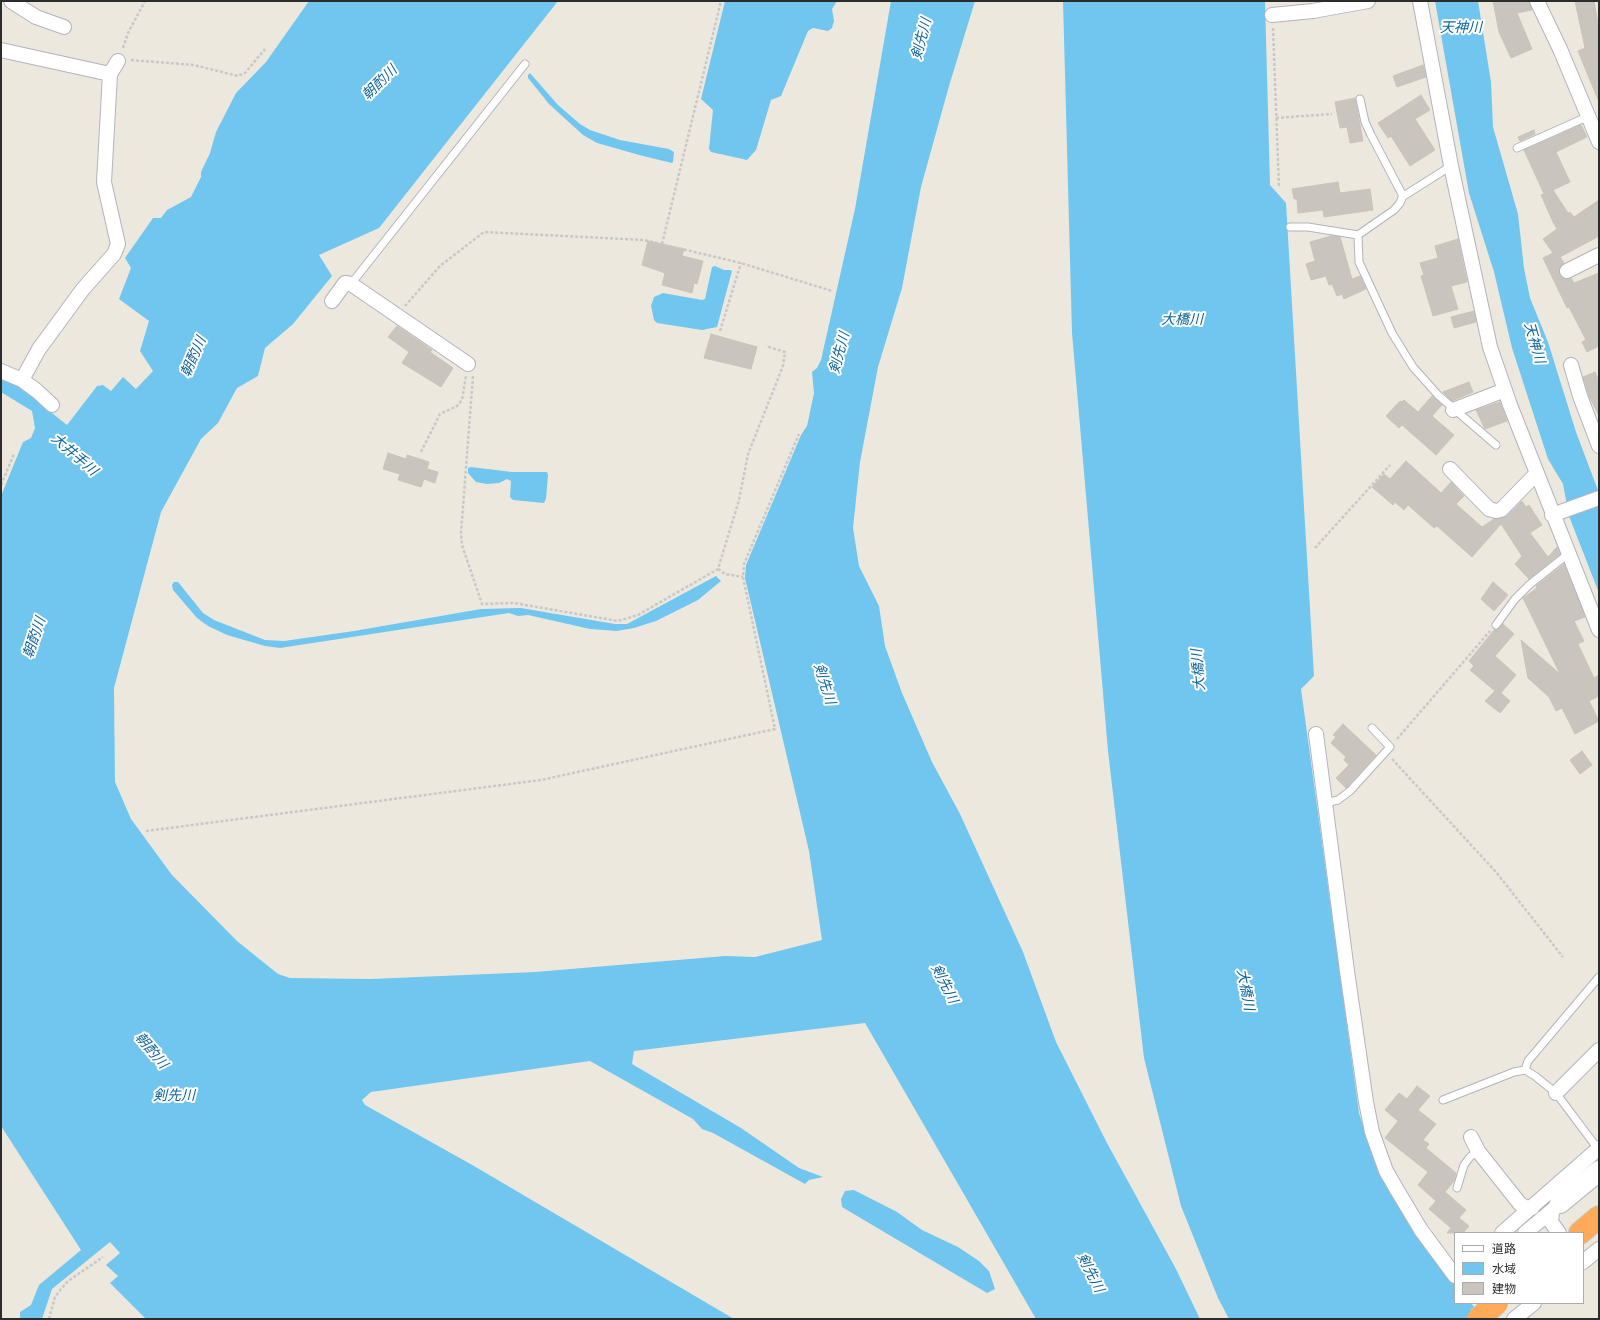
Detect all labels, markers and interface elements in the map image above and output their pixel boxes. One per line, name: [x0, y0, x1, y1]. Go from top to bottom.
water label: 剣先川: [909, 17, 935, 61]
water label: 天神川: [1440, 20, 1482, 36]
water label: 朝酌川: [359, 62, 401, 104]
water label: 大橋川: [1161, 312, 1203, 328]
water label: 天神川: [1520, 320, 1548, 366]
water label: 剣先川: [826, 331, 854, 375]
water label: 朝酌川: [178, 334, 210, 380]
water label: 大井手川: [47, 430, 101, 480]
water label: 朝酌川: [20, 615, 50, 661]
water label: 大橋川: [1189, 648, 1209, 692]
water label: 剣先川: [810, 661, 838, 707]
water label: 剣先川: [927, 961, 961, 1007]
water label: 大橋川: [1233, 968, 1257, 1012]
water label: 朝酌川: [131, 1030, 171, 1072]
water label: 剣先川: [153, 1088, 195, 1104]
legend: [1454, 1232, 1584, 1304]
text: 道路: [1492, 1241, 1516, 1257]
water label: 剣先川: [1073, 1250, 1107, 1296]
text: 水域: [1492, 1261, 1516, 1277]
text: 建物: [1492, 1281, 1516, 1297]

